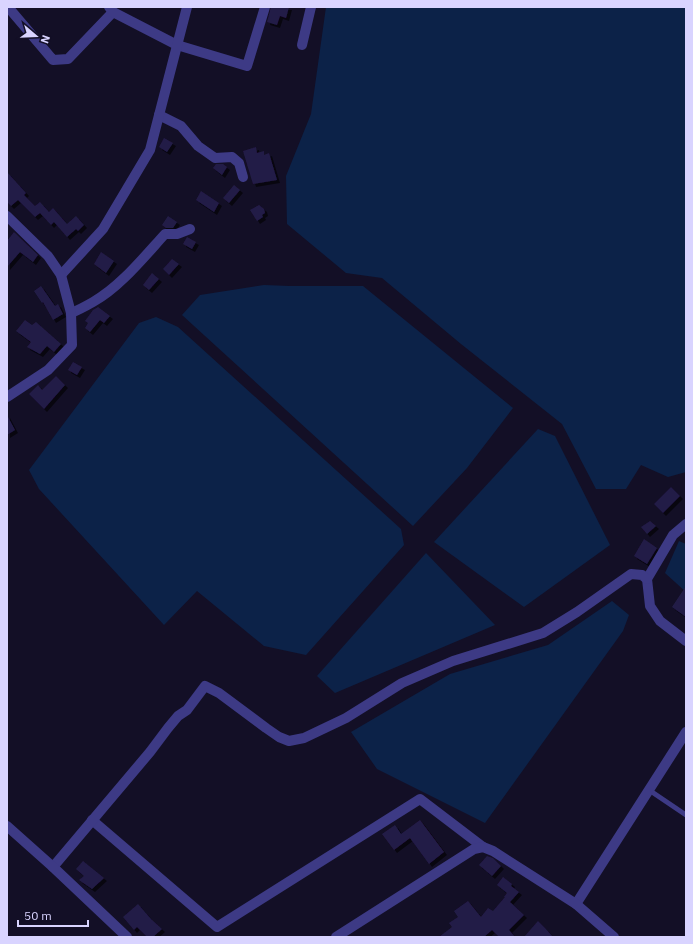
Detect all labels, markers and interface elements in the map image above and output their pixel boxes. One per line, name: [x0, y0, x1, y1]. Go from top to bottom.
north arrow: [16, 16, 56, 56]
text: N: [38, 33, 53, 45]
scale bar: [18, 902, 88, 928]
text: 50 m: [24, 908, 52, 923]

